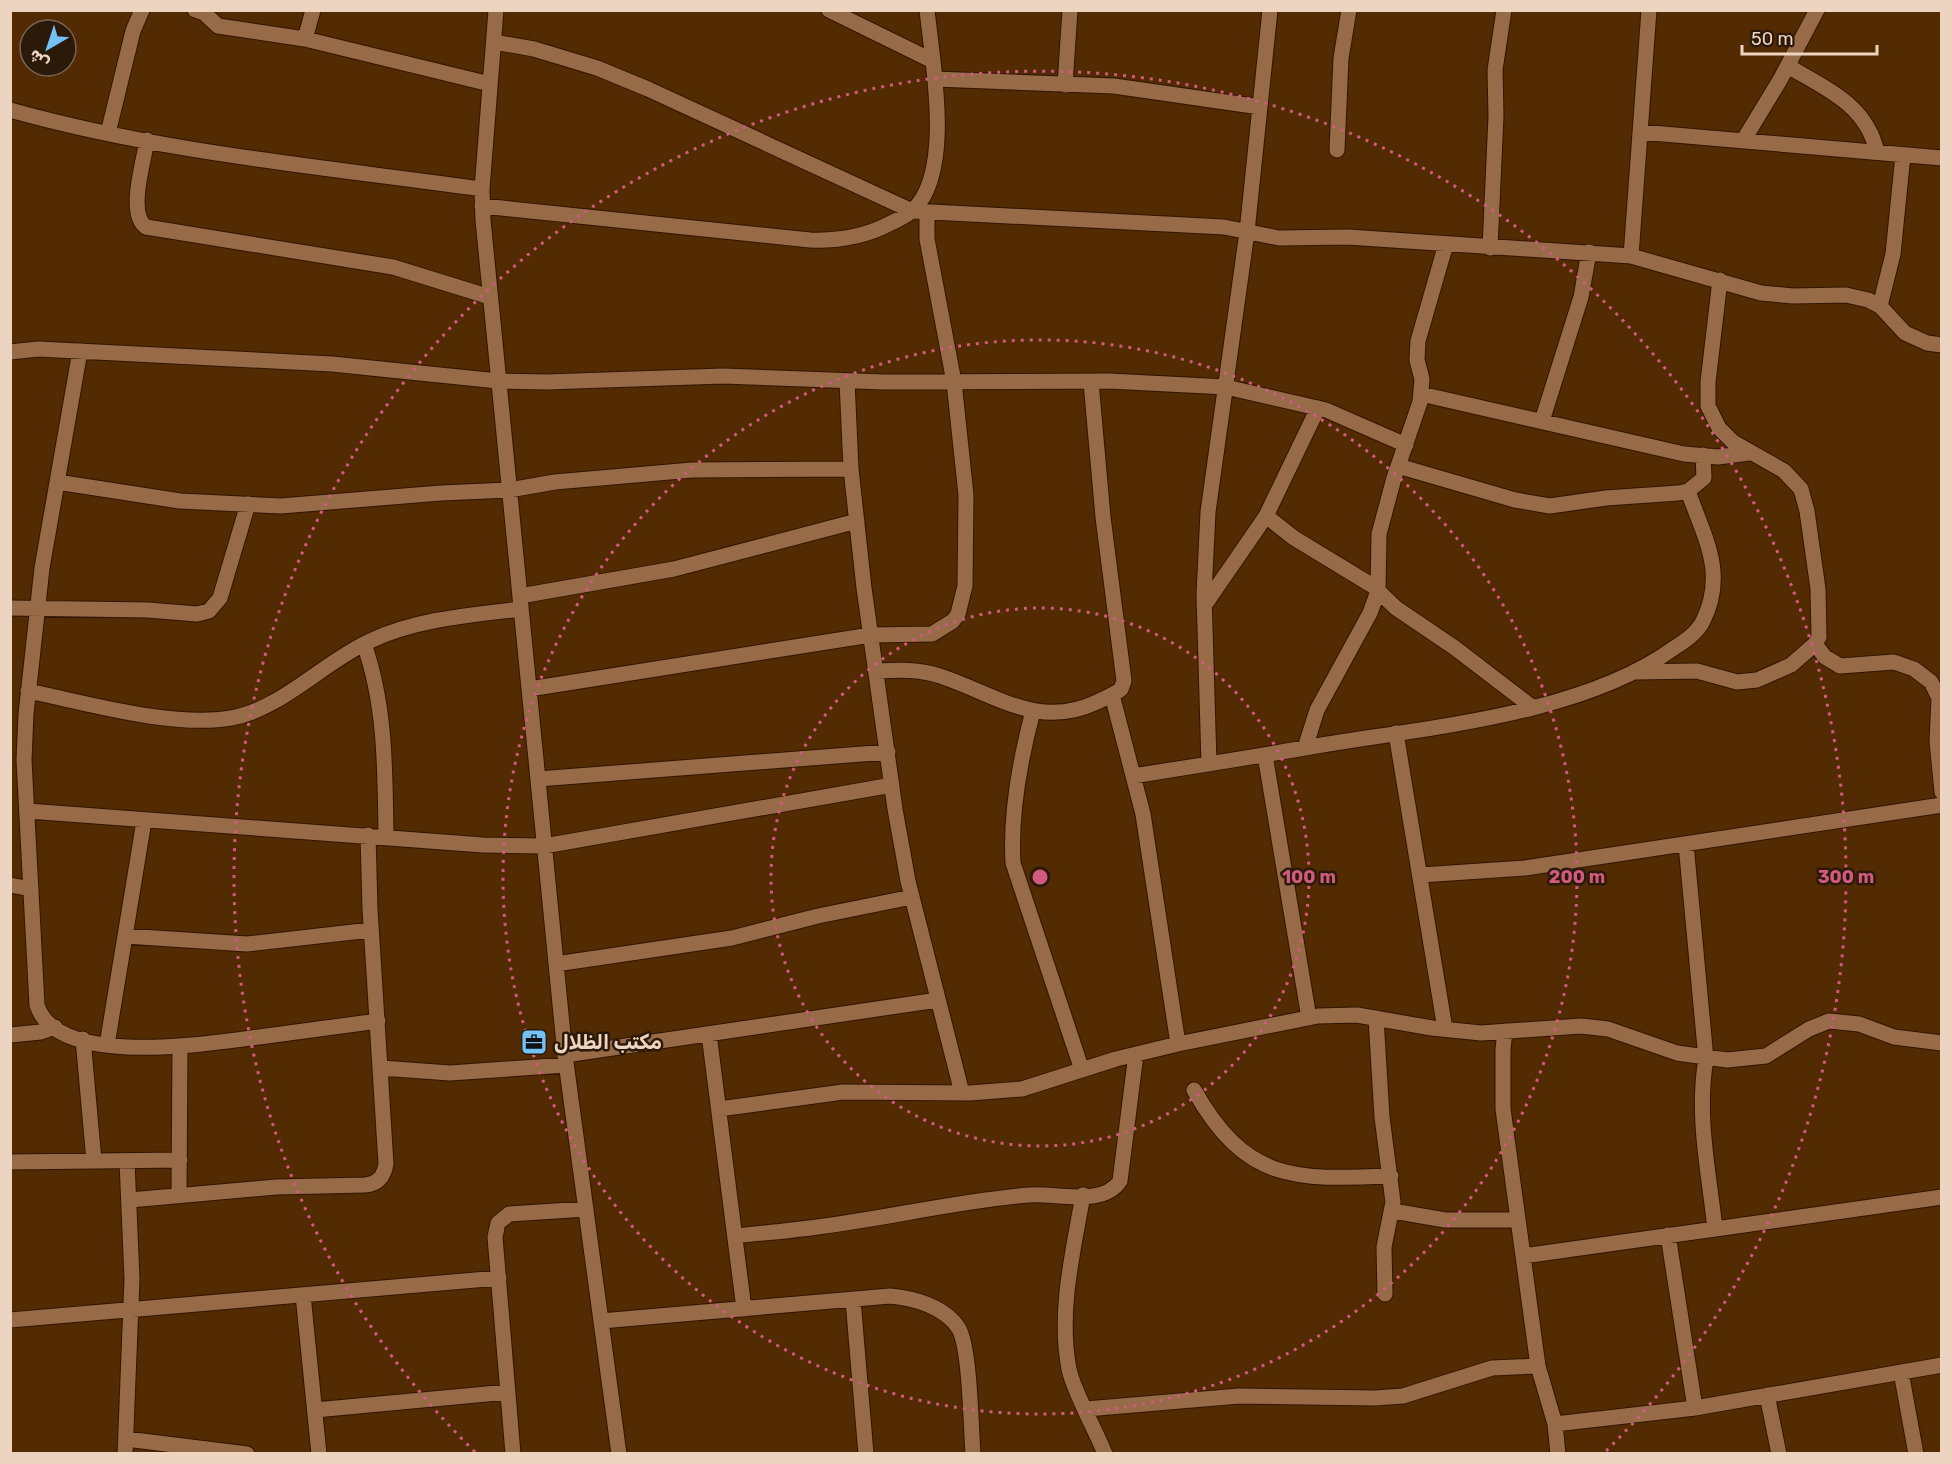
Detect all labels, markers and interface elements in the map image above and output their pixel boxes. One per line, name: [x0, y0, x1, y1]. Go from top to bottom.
north arrow: [18, 18, 78, 78]
scale bar: [1742, 18, 1877, 56]
text: 50 m: [1751, 28, 1794, 50]
text: ش: [25, 46, 53, 73]
text: 100 m: [1282, 866, 1336, 888]
text: 200 m: [1549, 866, 1605, 888]
text: 300 m: [1818, 866, 1874, 888]
centre of rings: [1030, 867, 1050, 887]
office icon: مكتب الظلال: [519, 1027, 549, 1057]
place label: مكتب الظلال: [554, 1030, 662, 1054]

